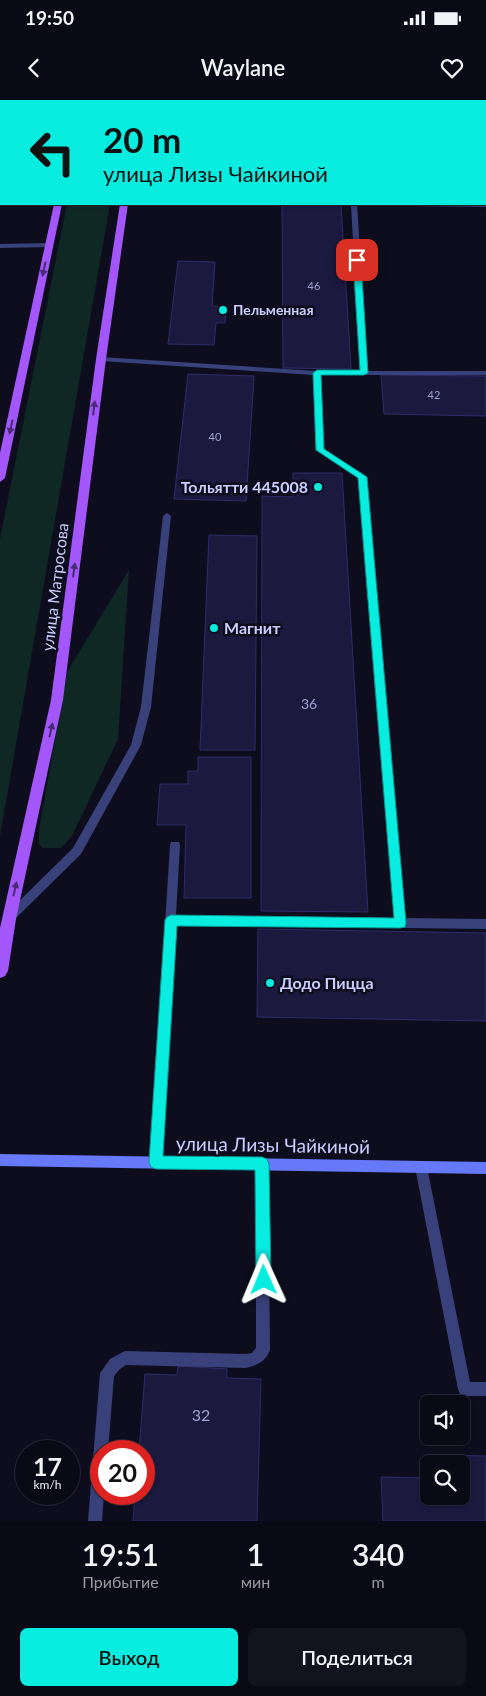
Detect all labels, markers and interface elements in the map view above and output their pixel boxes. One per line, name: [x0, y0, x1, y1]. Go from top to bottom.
text: 19:50: [25, 6, 74, 29]
icon: back: [20, 54, 48, 82]
text: Waylane: [201, 54, 285, 81]
icon: heart: [438, 54, 466, 82]
text: 20 m: [103, 118, 181, 160]
icon: left: [20, 120, 85, 185]
text: улица Лизы Чайкиной: [103, 160, 328, 187]
pin: [336, 239, 378, 281]
icon: arrive: [343, 246, 371, 274]
one-way arrow: [40, 261, 48, 277]
house number: 46: [308, 279, 320, 292]
place label: Пельменная: [233, 301, 314, 318]
marker: Пельменная: [217, 304, 229, 316]
house number: 42: [428, 388, 440, 401]
one-way arrow: [90, 400, 98, 416]
one-way arrow: [7, 420, 15, 435]
house number: 40: [209, 430, 222, 443]
place label: Тольятти 445008: [181, 477, 308, 496]
marker: Тольятти 445008: [312, 481, 324, 493]
street label: улица Матросова: [37, 522, 72, 652]
one-way arrow: [70, 561, 78, 577]
place label: Магнит: [224, 618, 281, 637]
marker: Магнит: [208, 622, 220, 634]
house number: 36: [301, 695, 317, 712]
one-way arrow: [47, 722, 55, 738]
one-way arrow: [11, 881, 19, 897]
place label: Додо Пицца: [280, 973, 374, 992]
marker: Додо Пицца: [264, 977, 276, 989]
street label: улица Лизы Чайкиной: [176, 1131, 370, 1158]
position arrow: [237, 1253, 289, 1305]
map controls: [420, 1395, 470, 1505]
button: sound: [420, 1395, 470, 1445]
house number: 32: [192, 1405, 210, 1424]
speed limit sign: 20: [90, 1440, 155, 1505]
text: 17: [33, 1451, 62, 1481]
button: search: [420, 1455, 470, 1505]
text: km/h: [33, 1477, 62, 1492]
text: 19:51: [82, 1536, 159, 1572]
text: 1: [247, 1536, 264, 1572]
text: 340: [352, 1536, 404, 1572]
text: Прибытие: [82, 1572, 159, 1591]
text: мин: [241, 1572, 270, 1591]
text: m: [372, 1572, 385, 1591]
button: Выход: [20, 1628, 238, 1686]
button: Поделиться: [248, 1628, 466, 1686]

